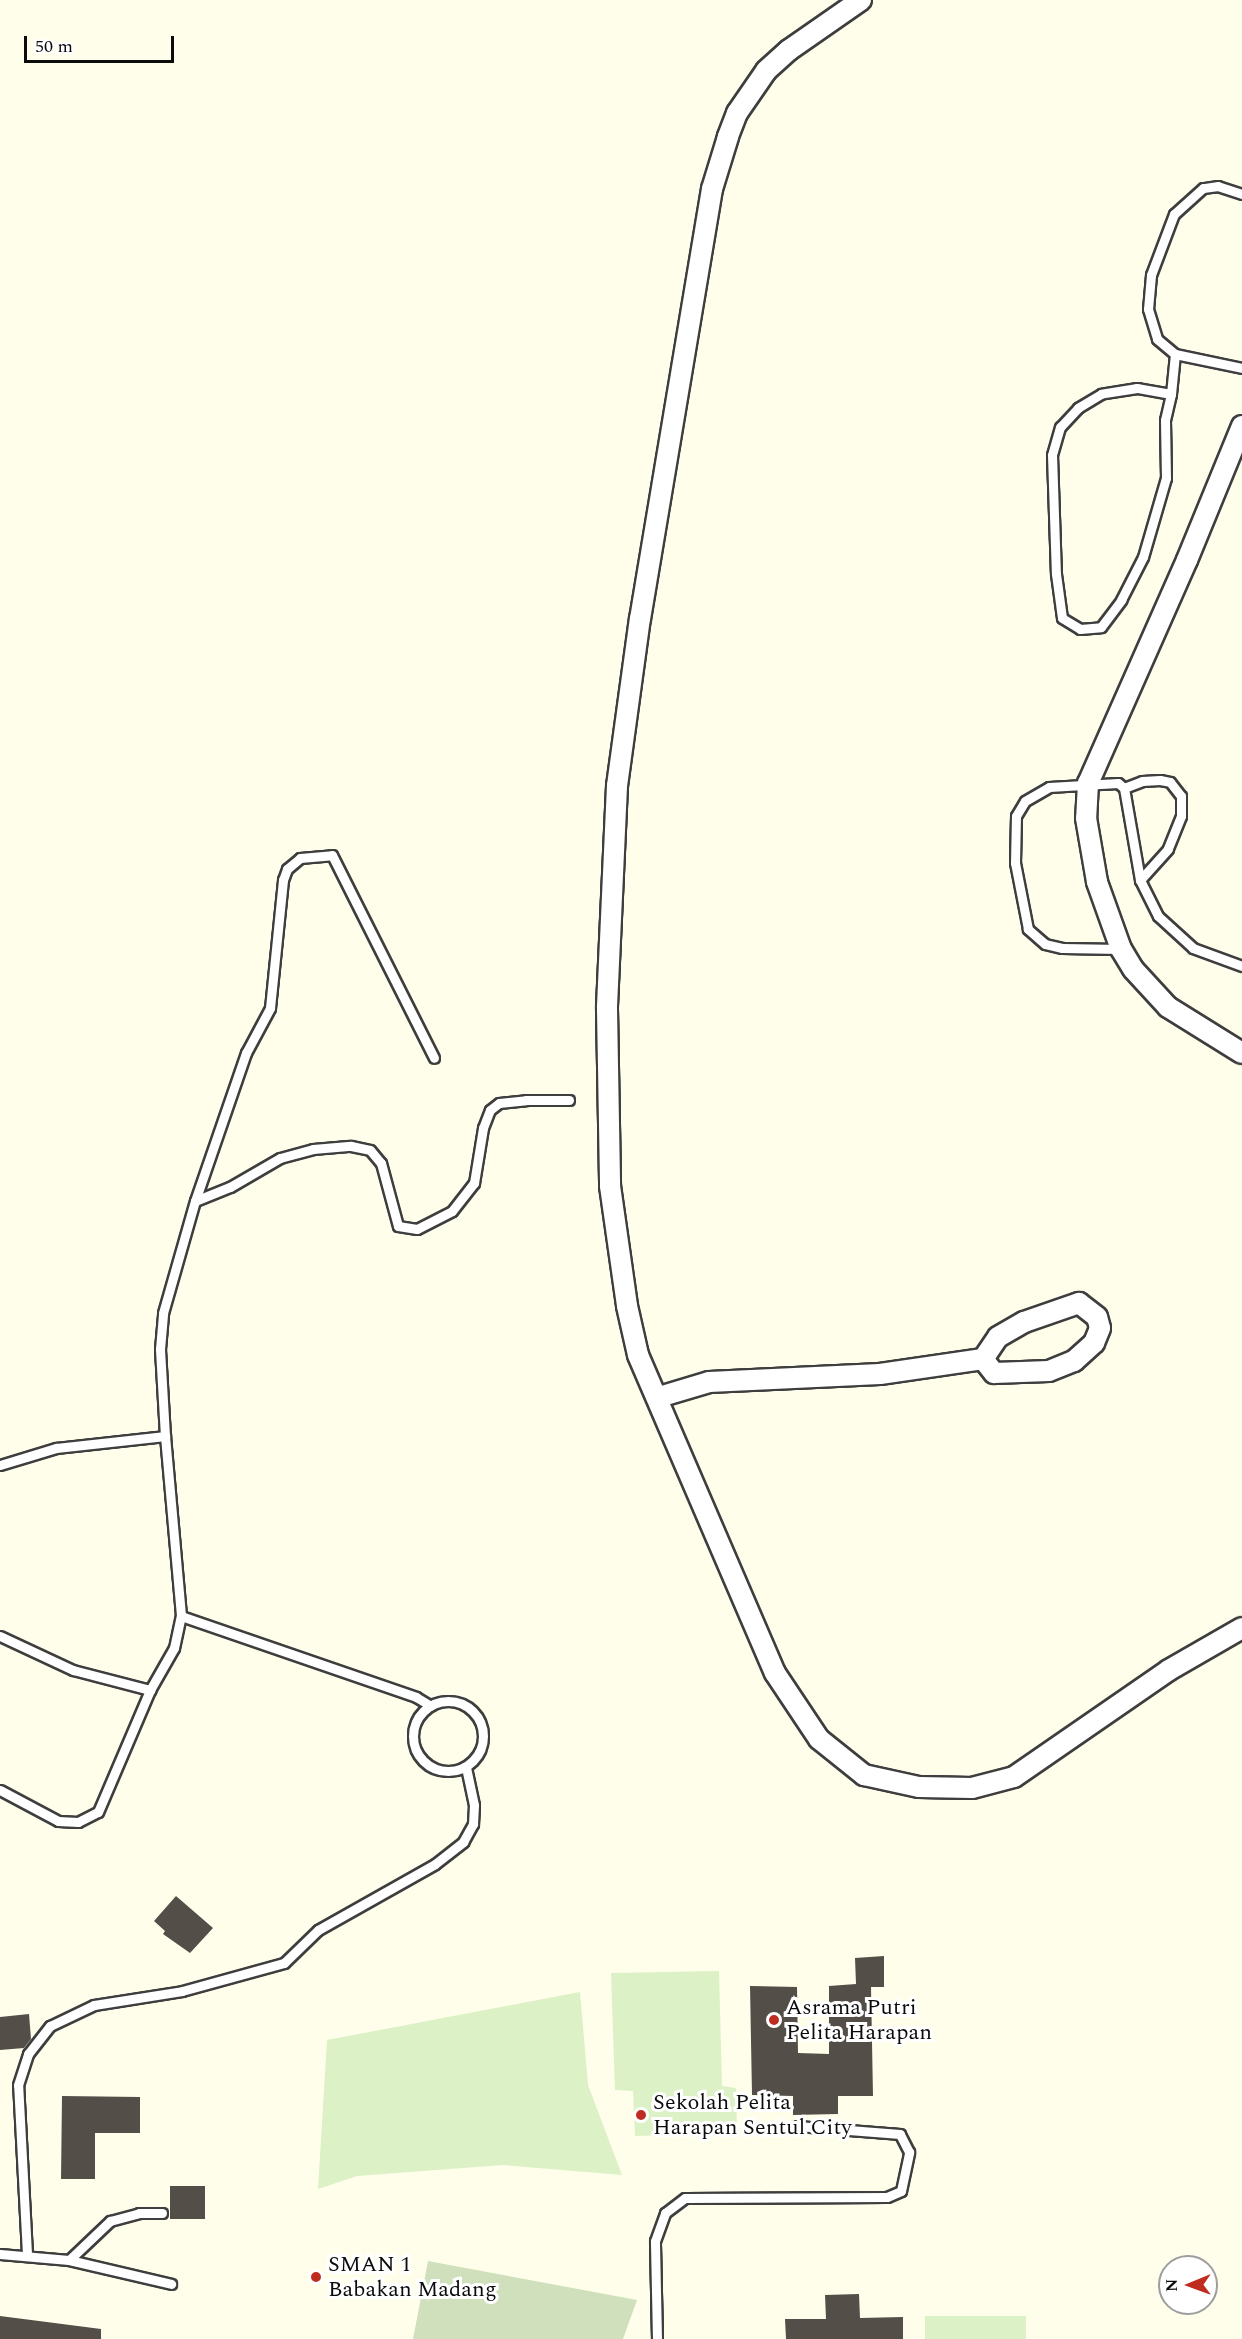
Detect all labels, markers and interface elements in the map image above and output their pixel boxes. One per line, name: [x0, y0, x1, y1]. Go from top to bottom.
scale bar: [27, 24, 177, 62]
text: 50 m: [35, 33, 73, 60]
place label: Asrama Putri Pelita Harapan: [786, 1994, 932, 2046]
marker: Asrama Putri Pelita Harapan: [767, 2013, 781, 2027]
place label: Sekolah Pelita Harapan Sentul City: [653, 2089, 852, 2140]
marker: Sekolah Pelita Harapan Sentul City: [634, 2108, 648, 2122]
place label: SMAN 1 Babakan Madang: [328, 2251, 497, 2302]
north arrow: [1158, 2255, 1218, 2315]
marker: SMAN 1 Babakan Madang: [309, 2270, 323, 2284]
text: N: [1160, 2279, 1184, 2292]

